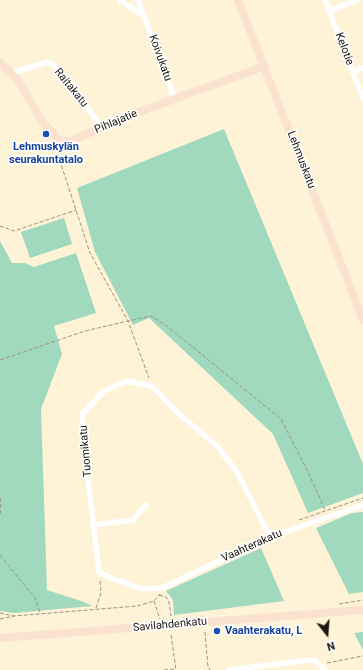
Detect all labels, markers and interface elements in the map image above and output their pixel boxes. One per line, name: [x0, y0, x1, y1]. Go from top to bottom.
street label: Kelotie: [332, 31, 356, 67]
street label: Koivukatu: [146, 33, 174, 83]
street label: Raitakatu: [51, 66, 91, 110]
street label: Pihlajatie: [93, 107, 139, 137]
marker: Lehmuskylän seurakuntatalo: [41, 129, 51, 139]
street label: Lehmuskatu: [284, 129, 318, 191]
place label: Lehmuskylän seurakuntatalo: [9, 140, 83, 166]
street label: Tuomikatu: [77, 425, 95, 477]
street label: Vaahterakatu: [220, 527, 284, 565]
north arrow: [307, 614, 347, 654]
street label: Savilahdenkatu: [132, 615, 208, 635]
place label: Vaahterakatu, L: [225, 624, 302, 638]
marker: Vaahterakatu, L: [212, 626, 222, 636]
text: N: [325, 639, 336, 653]

